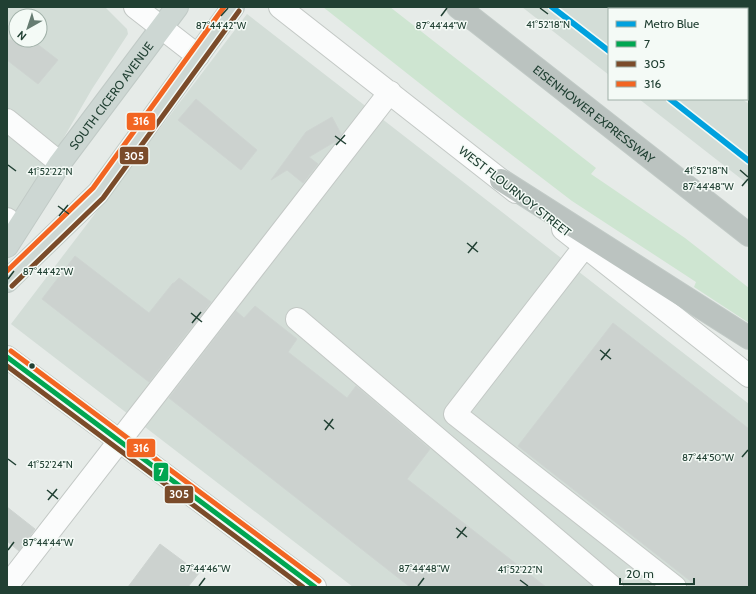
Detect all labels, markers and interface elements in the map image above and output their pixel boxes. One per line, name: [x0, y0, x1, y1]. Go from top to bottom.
north arrow: [8, 8, 48, 48]
legend: [608, 8, 748, 100]
text: Metro Blue: [644, 16, 699, 31]
text: 41°52'18"N: [526, 18, 570, 31]
text: 87°44'42"W: [196, 19, 247, 32]
text: 87°44'44"W: [416, 19, 467, 32]
text: N: [14, 28, 29, 44]
text: 7: [644, 36, 650, 51]
street label: SOUTH CICERO AVENUE: [65, 38, 156, 152]
text: 305: [644, 56, 665, 71]
street label: EISENHOWER EXPRESSWAY: [530, 61, 658, 166]
text: 316: [644, 76, 661, 91]
line badge: 316: [126, 112, 156, 131]
text: 316: [133, 114, 149, 128]
street label: WEST FLOURNOY STREET: [456, 142, 575, 240]
line badge: 305: [119, 146, 149, 165]
text: 305: [124, 149, 144, 163]
text: 41°52'18"N: [684, 164, 728, 177]
text: 41°52'22"N: [27, 165, 73, 178]
text: 87°44'48"W: [682, 180, 734, 193]
text: 87°44'42"W: [23, 265, 74, 278]
unlabelled marker: [27, 361, 37, 371]
line badge: 316: [126, 438, 156, 458]
text: 316: [133, 441, 149, 455]
text: 87°44'50"W: [682, 451, 735, 464]
text: 41°52'24"N: [27, 458, 73, 471]
line badge: 7: [153, 462, 169, 482]
text: 7: [158, 465, 164, 479]
line badge: 305: [164, 485, 194, 504]
text: 305: [169, 487, 189, 501]
text: 87°44'44"W: [23, 536, 74, 549]
scale bar: [620, 560, 694, 586]
text: 87°44'46"W: [180, 562, 231, 575]
text: 87°44'48"W: [398, 562, 450, 575]
text: 41°52'22"N: [497, 563, 543, 576]
text: 20 m: [626, 566, 654, 581]

